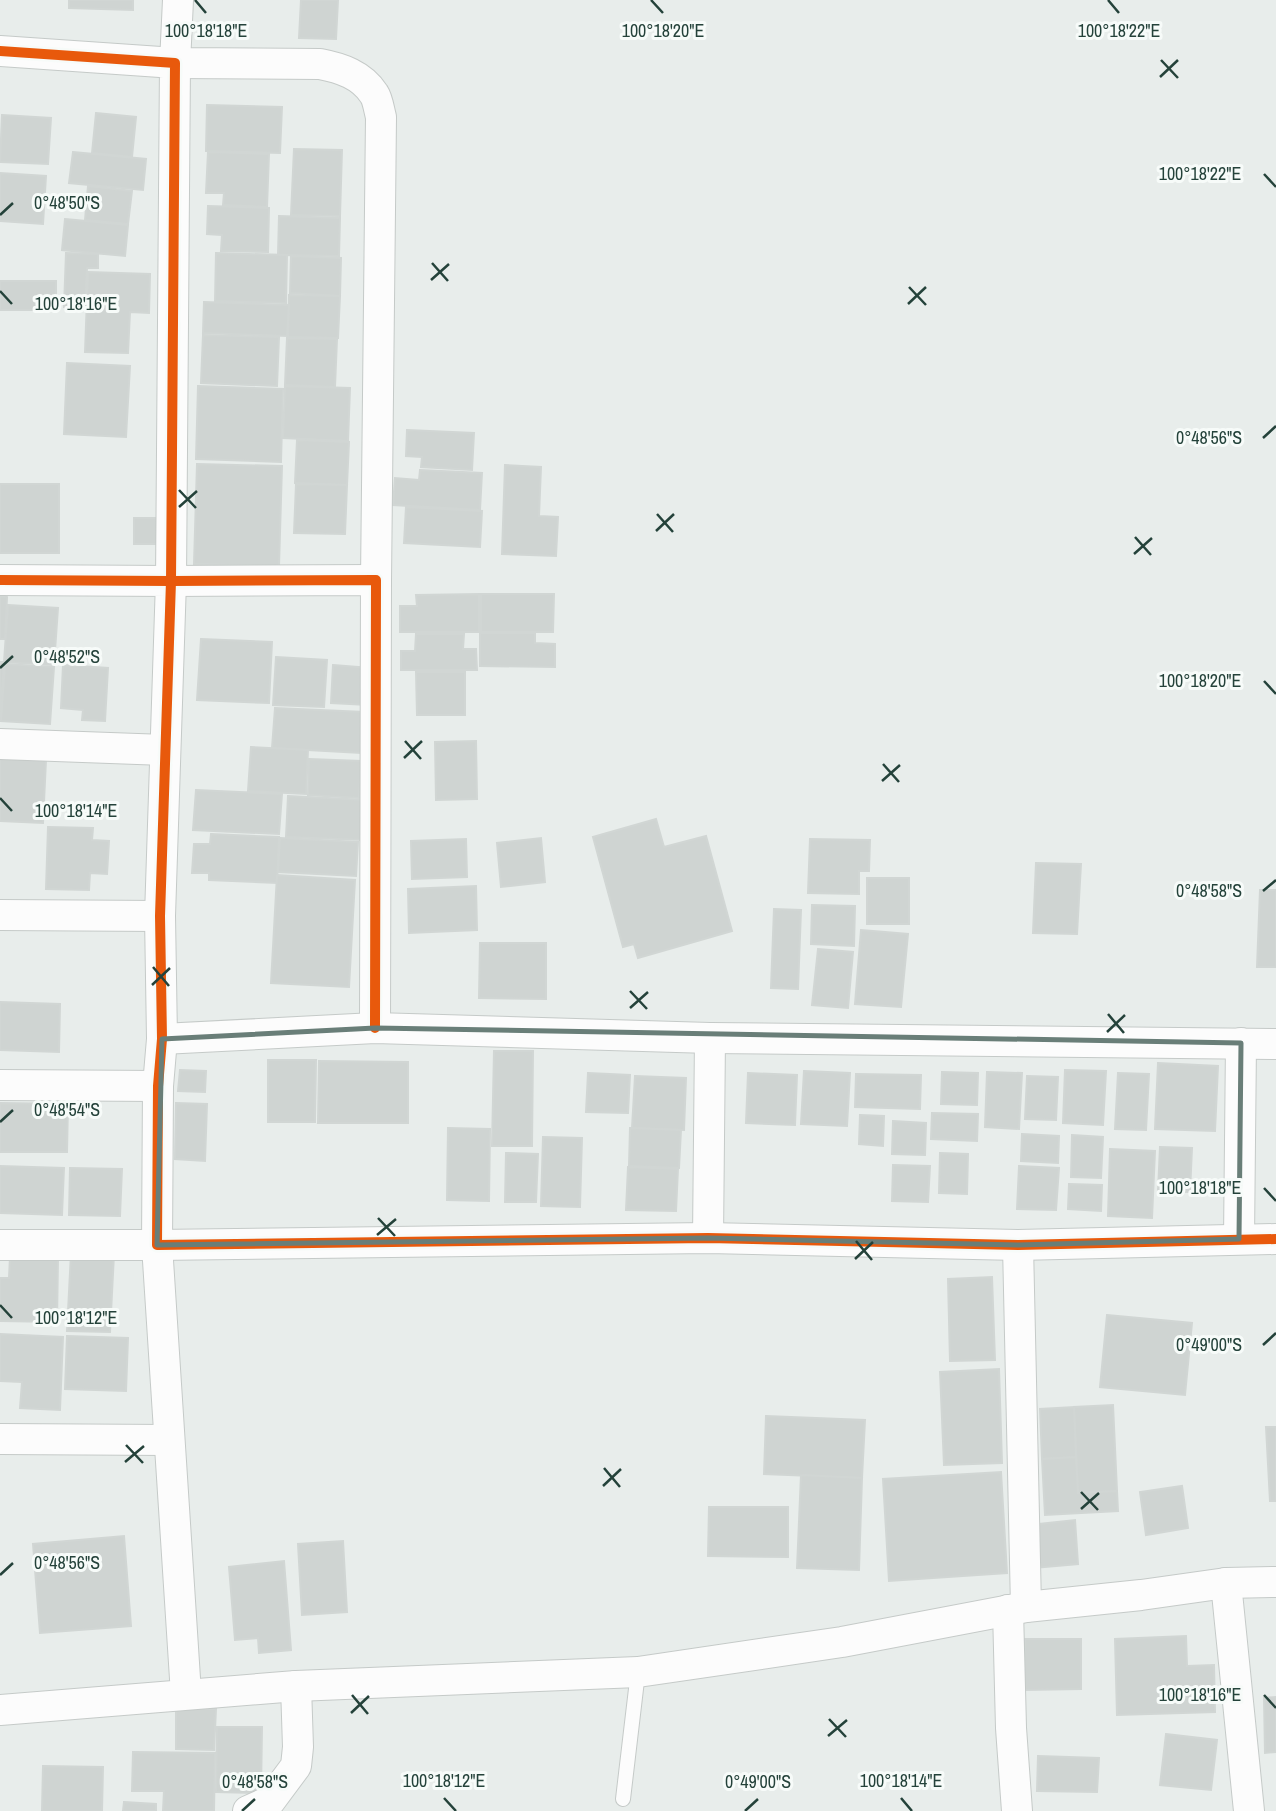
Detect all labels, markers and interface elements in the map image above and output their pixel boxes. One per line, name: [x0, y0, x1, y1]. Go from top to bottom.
text: 100°18'18"E: [165, 18, 247, 43]
text: 100°18'20"E: [622, 18, 704, 43]
text: 100°18'22"E: [1078, 18, 1160, 43]
text: 100°18'22"E: [1159, 161, 1241, 186]
text: 0°48'50"S: [34, 190, 100, 215]
text: 100°18'16"E: [35, 291, 117, 316]
text: 0°48'56"S: [1176, 425, 1242, 450]
text: 0°48'52"S: [34, 644, 100, 669]
text: 100°18'20"E: [1159, 668, 1241, 693]
text: 100°18'14"E: [35, 798, 117, 823]
text: 0°48'58"S: [1176, 878, 1242, 903]
text: 0°48'54"S: [34, 1097, 100, 1122]
text: 100°18'18"E: [1159, 1175, 1241, 1200]
text: 100°18'12"E: [35, 1305, 117, 1330]
text: 0°49'00"S: [1176, 1332, 1242, 1357]
text: 0°48'56"S: [34, 1550, 100, 1575]
text: 100°18'16"E: [1159, 1682, 1241, 1707]
text: 100°18'12"E: [403, 1768, 485, 1793]
text: 100°18'14"E: [860, 1768, 942, 1793]
text: 0°48'58"S: [222, 1769, 288, 1794]
text: 0°49'00"S: [725, 1769, 791, 1794]

